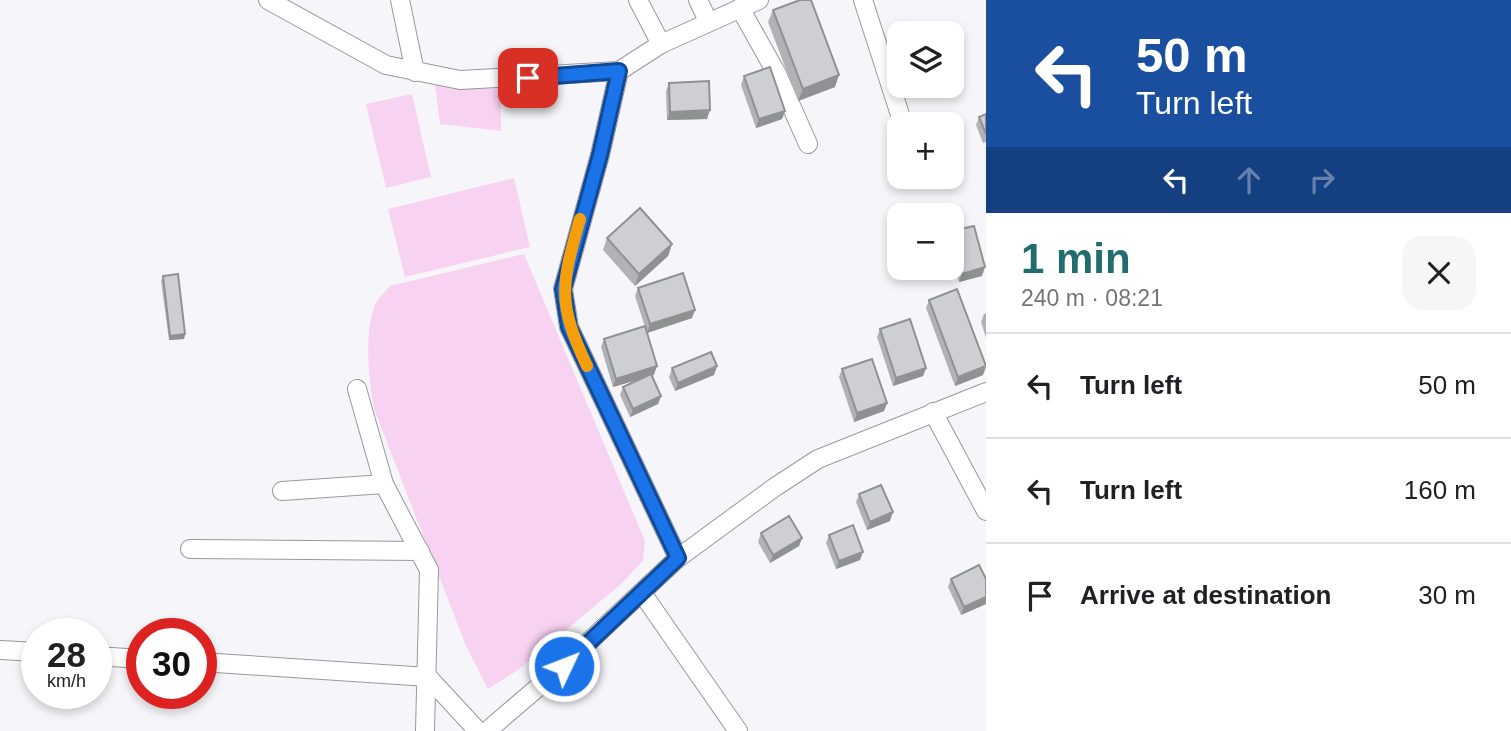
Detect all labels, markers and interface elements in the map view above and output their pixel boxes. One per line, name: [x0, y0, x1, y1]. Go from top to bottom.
map controls: [887, 21, 964, 280]
button: layers: [887, 21, 964, 98]
icon: left: [1021, 28, 1112, 119]
text: 50 m: [1136, 28, 1248, 82]
pin: [498, 48, 558, 108]
icon: arrive: [509, 59, 547, 97]
text: Turn left: [1136, 85, 1252, 121]
button: +: [887, 112, 964, 189]
icon: left: [1157, 161, 1195, 199]
icon: ahead: [1230, 161, 1268, 199]
icon: right: [1303, 161, 1341, 199]
button: −: [887, 203, 964, 280]
text: 1 min: [1021, 235, 1131, 282]
button: close: [1402, 236, 1476, 310]
text: 240 m · 08:21: [1021, 285, 1163, 311]
icon: left: [1021, 367, 1059, 405]
text: Turn left: [1080, 370, 1182, 400]
text: 50 m: [1418, 370, 1476, 400]
icon: left: [1021, 472, 1059, 510]
text: Turn left: [1080, 475, 1182, 505]
text: 160 m: [1404, 475, 1476, 505]
icon: arrive: [1021, 577, 1059, 615]
text: Arrive at destination: [1080, 580, 1331, 610]
text: 30 m: [1418, 580, 1476, 610]
speed limit sign: 30: [126, 618, 217, 709]
position arrow: [527, 629, 601, 703]
text: 28: [47, 635, 86, 674]
text: km/h: [47, 671, 86, 691]

